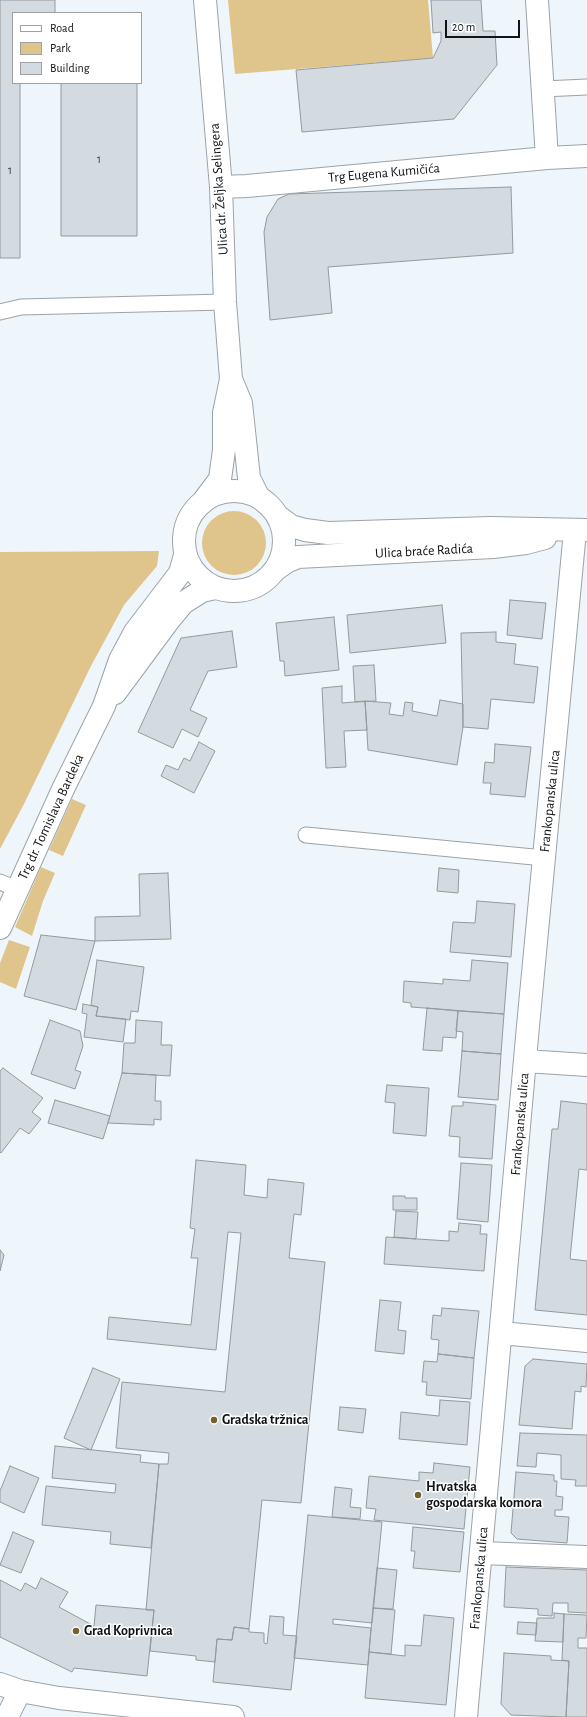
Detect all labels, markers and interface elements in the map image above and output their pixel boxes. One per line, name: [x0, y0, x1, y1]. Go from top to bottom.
legend: [12, 12, 142, 84]
scale bar: [447, 12, 522, 38]
text: 20 m: [452, 21, 475, 33]
text: Road: [50, 22, 74, 34]
text: Park: [50, 42, 71, 54]
text: Building: [50, 62, 90, 74]
street label: Ulica dr. Željka Selingera: [206, 122, 232, 256]
house number: 1: [97, 152, 101, 166]
street label: Trg Eugena Kumičića: [327, 160, 441, 186]
house number: 1: [8, 163, 12, 177]
street label: Ulica braće Radića: [375, 540, 473, 562]
street label: Frankopanska ulica: [536, 749, 564, 853]
street label: Trg dr. Tomislava Bardeka: [14, 751, 88, 883]
street label: Frankopanska ulica: [507, 1072, 533, 1176]
place label: Gradska tržnica: [222, 1412, 308, 1428]
marker: Gradska tržnica: [209, 1415, 219, 1425]
place label: Hrvatska gospodarska komora: [426, 1479, 542, 1512]
marker: Hrvatska gospodarska komora: [413, 1490, 423, 1500]
street label: Frankopanska ulica: [466, 1526, 492, 1630]
place label: Grad Koprivnica: [84, 1623, 173, 1639]
marker: Grad Koprivnica: [71, 1626, 81, 1636]

